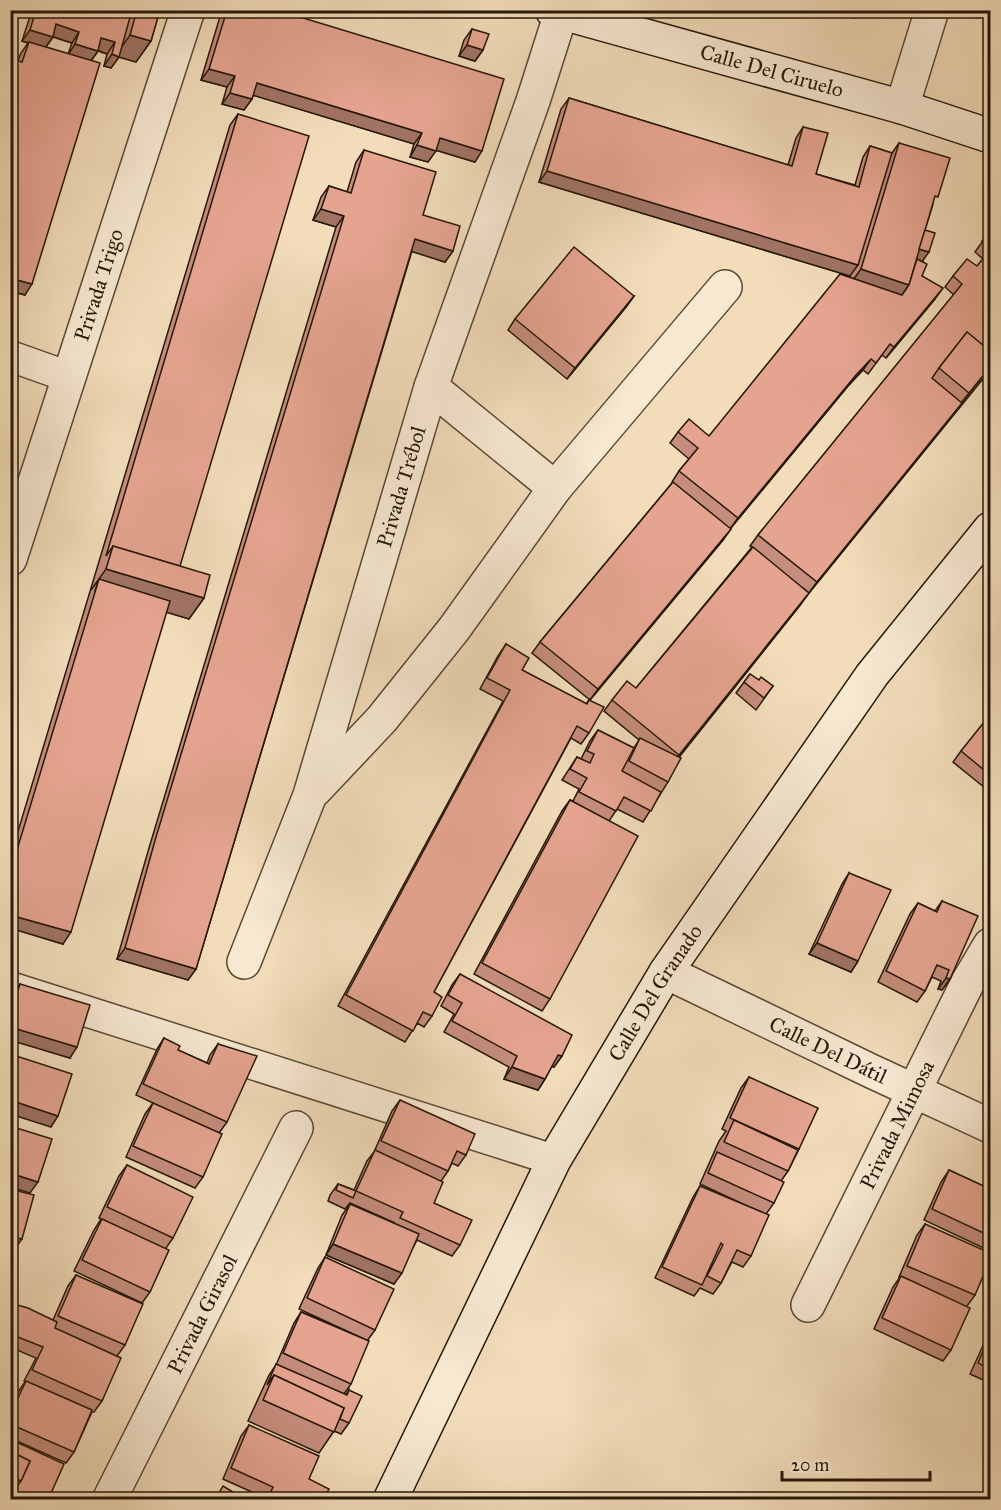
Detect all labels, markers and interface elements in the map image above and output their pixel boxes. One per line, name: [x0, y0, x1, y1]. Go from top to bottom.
street label: Calle Del Ciruelo: [697, 39, 847, 103]
street label: Privada Trigo: [69, 225, 129, 344]
street label: Privada Trébol: [371, 423, 432, 551]
street label: Calle Del Granado: [603, 919, 708, 1066]
street label: Calle Del Dátil: [765, 1011, 891, 1090]
street label: Privada Mimosa: [854, 1056, 940, 1194]
street label: Privada Girasol: [162, 1250, 243, 1378]
scale bar: [782, 1444, 930, 1482]
text: 20 m: [791, 1454, 829, 1476]

